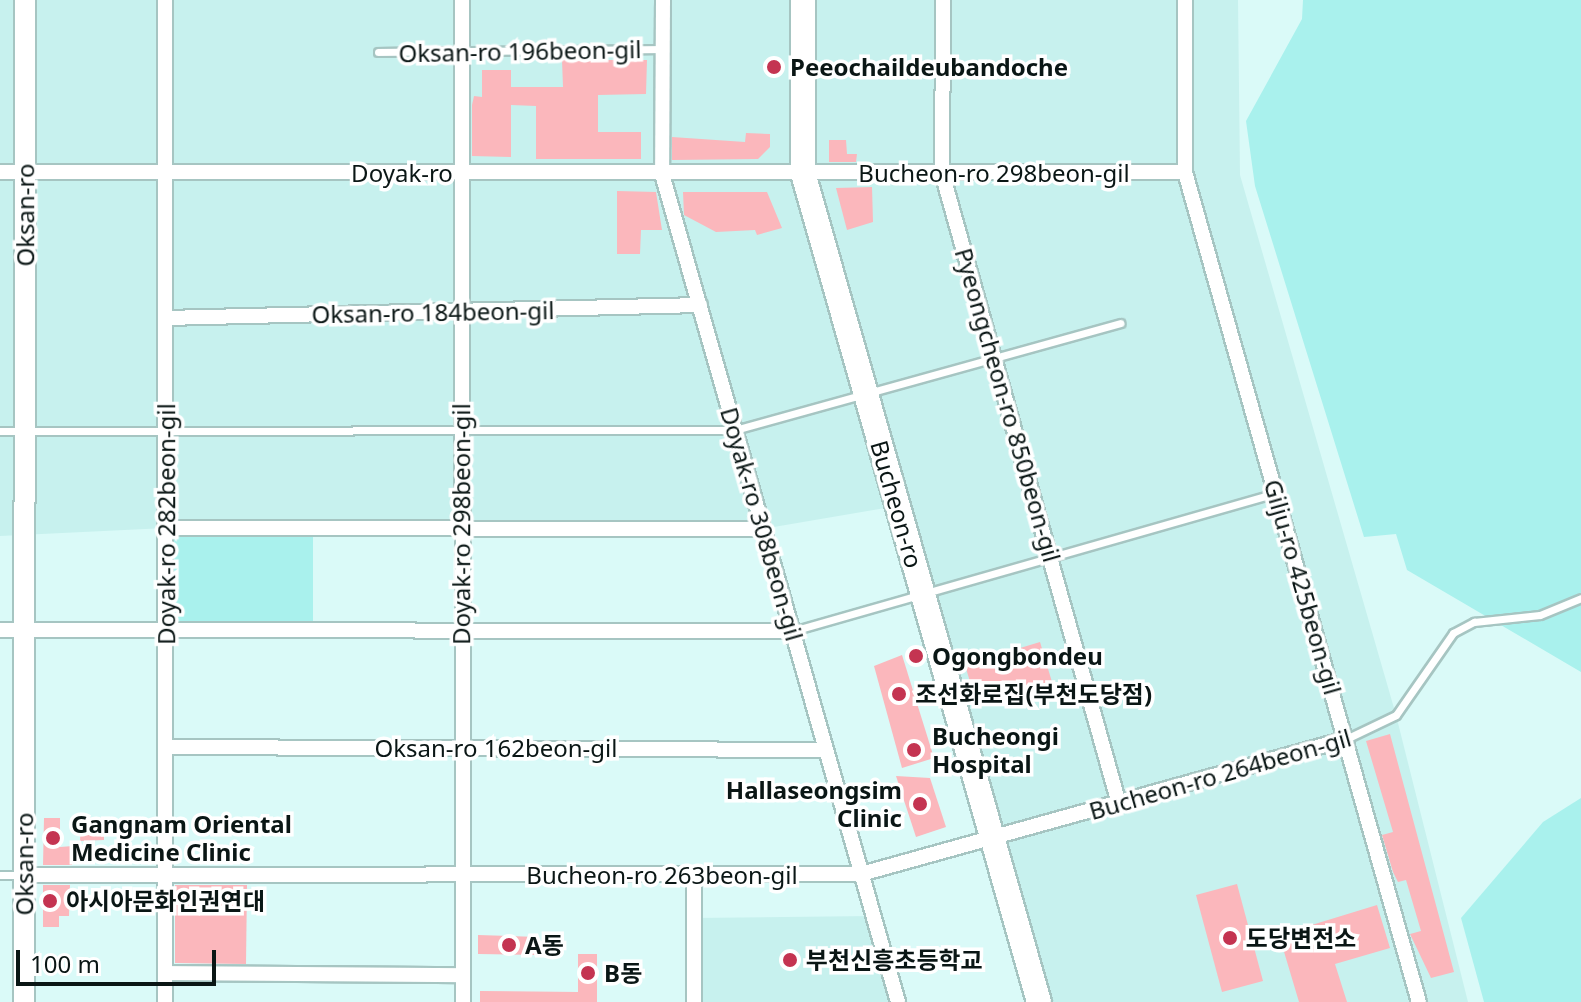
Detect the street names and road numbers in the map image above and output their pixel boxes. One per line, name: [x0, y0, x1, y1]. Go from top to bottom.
street label: Oksan-ro 196beon-gil: [398, 34, 642, 68]
street label: Doyak-ro: [351, 159, 453, 187]
street label: Bucheon-ro 298beon-gil: [858, 159, 1130, 187]
street label: Oksan-ro: [11, 163, 39, 267]
street label: Pyeongcheon-ro 850beon-gil: [949, 245, 1067, 565]
street label: Oksan-ro 184beon-gil: [311, 295, 555, 329]
street label: Doyak-ro 282beon-gil: [152, 403, 180, 645]
street label: Doyak-ro 298beon-gil: [447, 403, 475, 645]
street label: Doyak-ro 308beon-gil: [715, 404, 809, 644]
street label: Bucheon-ro: [865, 437, 929, 571]
street label: Gilju-ro 425beon-gil: [1258, 476, 1348, 698]
street label: Bucheon-ro 264beon-gil: [1086, 723, 1354, 825]
street label: Oksan-ro 162beon-gil: [375, 734, 617, 762]
street label: Oksan-ro: [10, 812, 38, 916]
street label: Bucheon-ro 263beon-gil: [526, 861, 798, 889]

